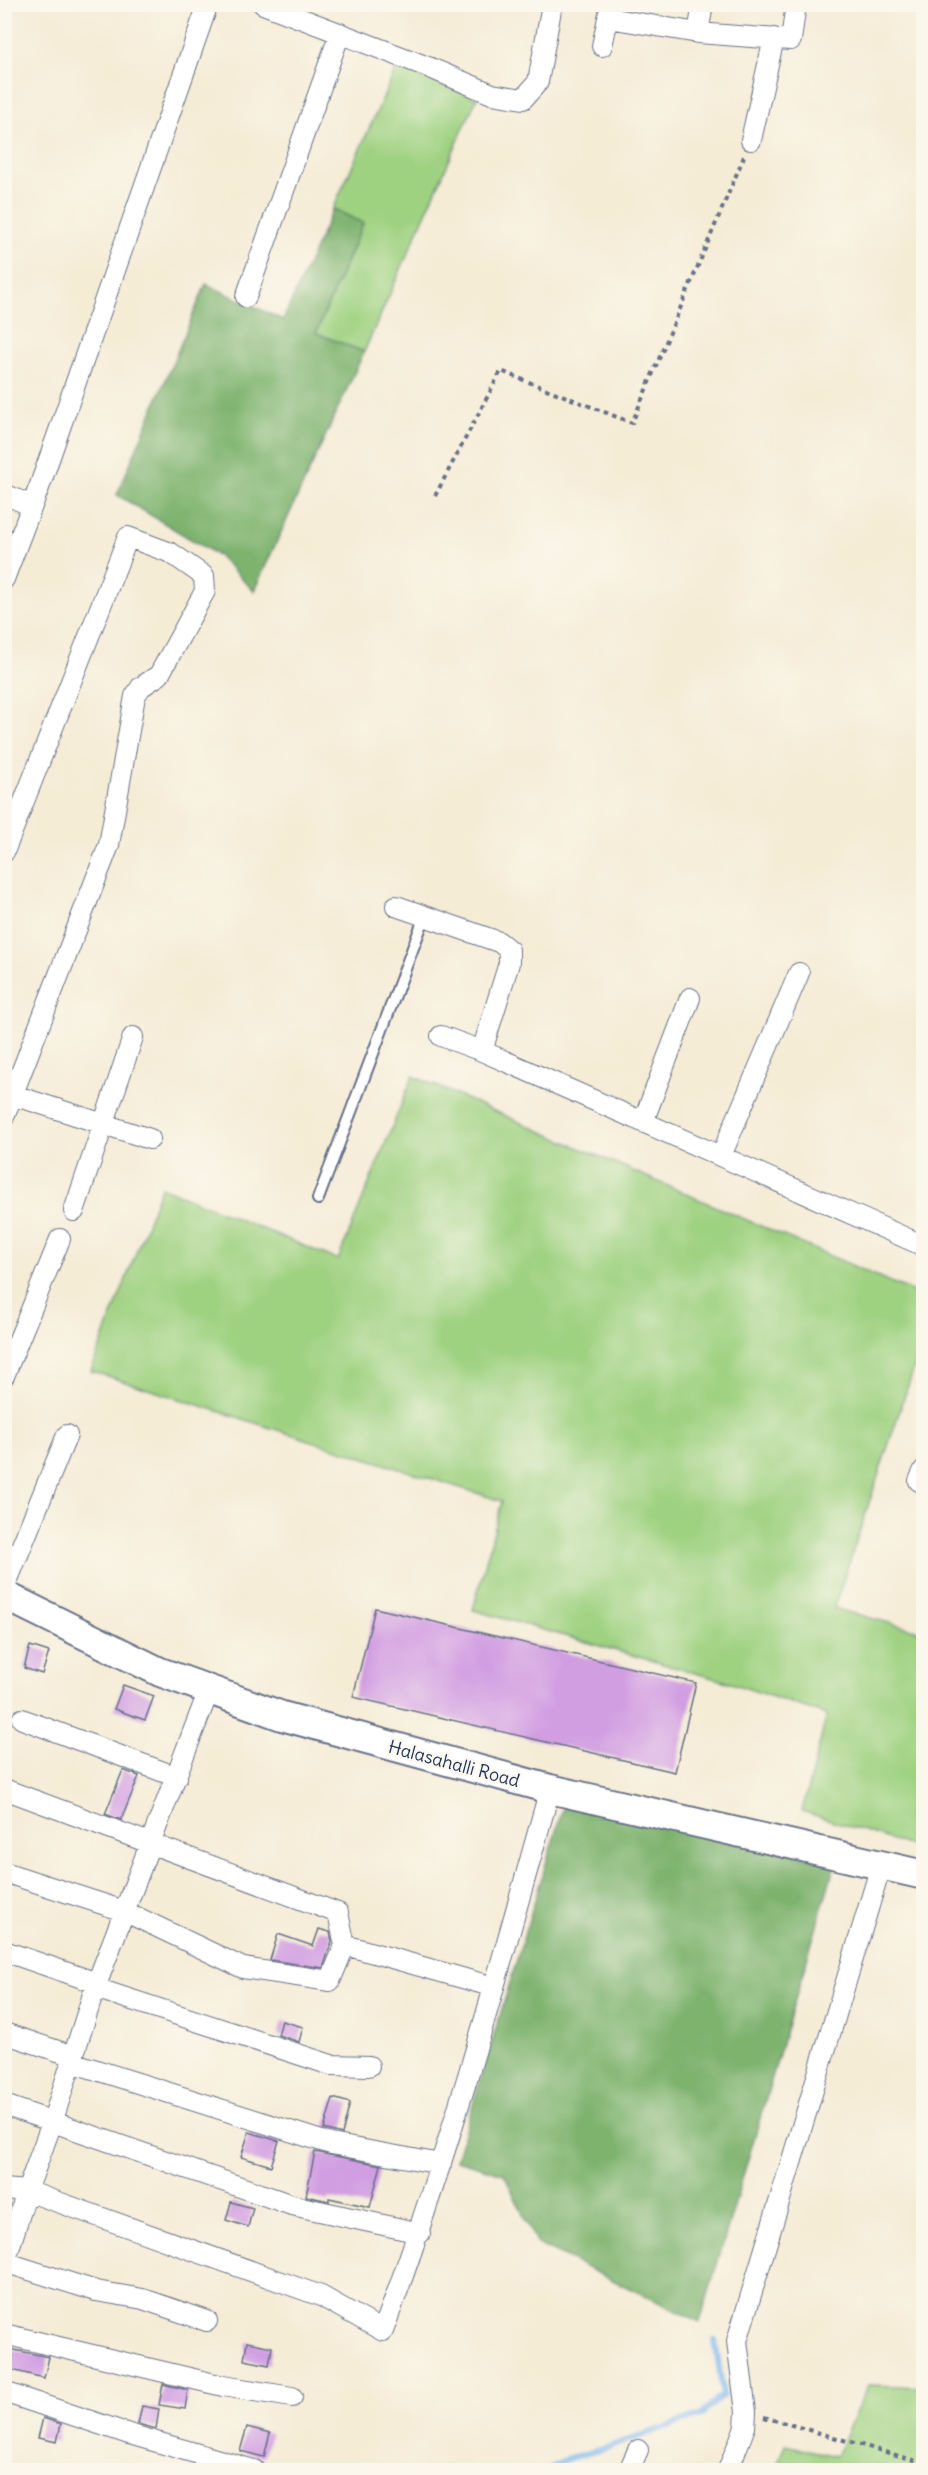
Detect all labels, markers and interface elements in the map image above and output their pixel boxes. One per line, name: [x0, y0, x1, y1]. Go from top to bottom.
street label: Halasahalli Road: [386, 1735, 523, 1792]

